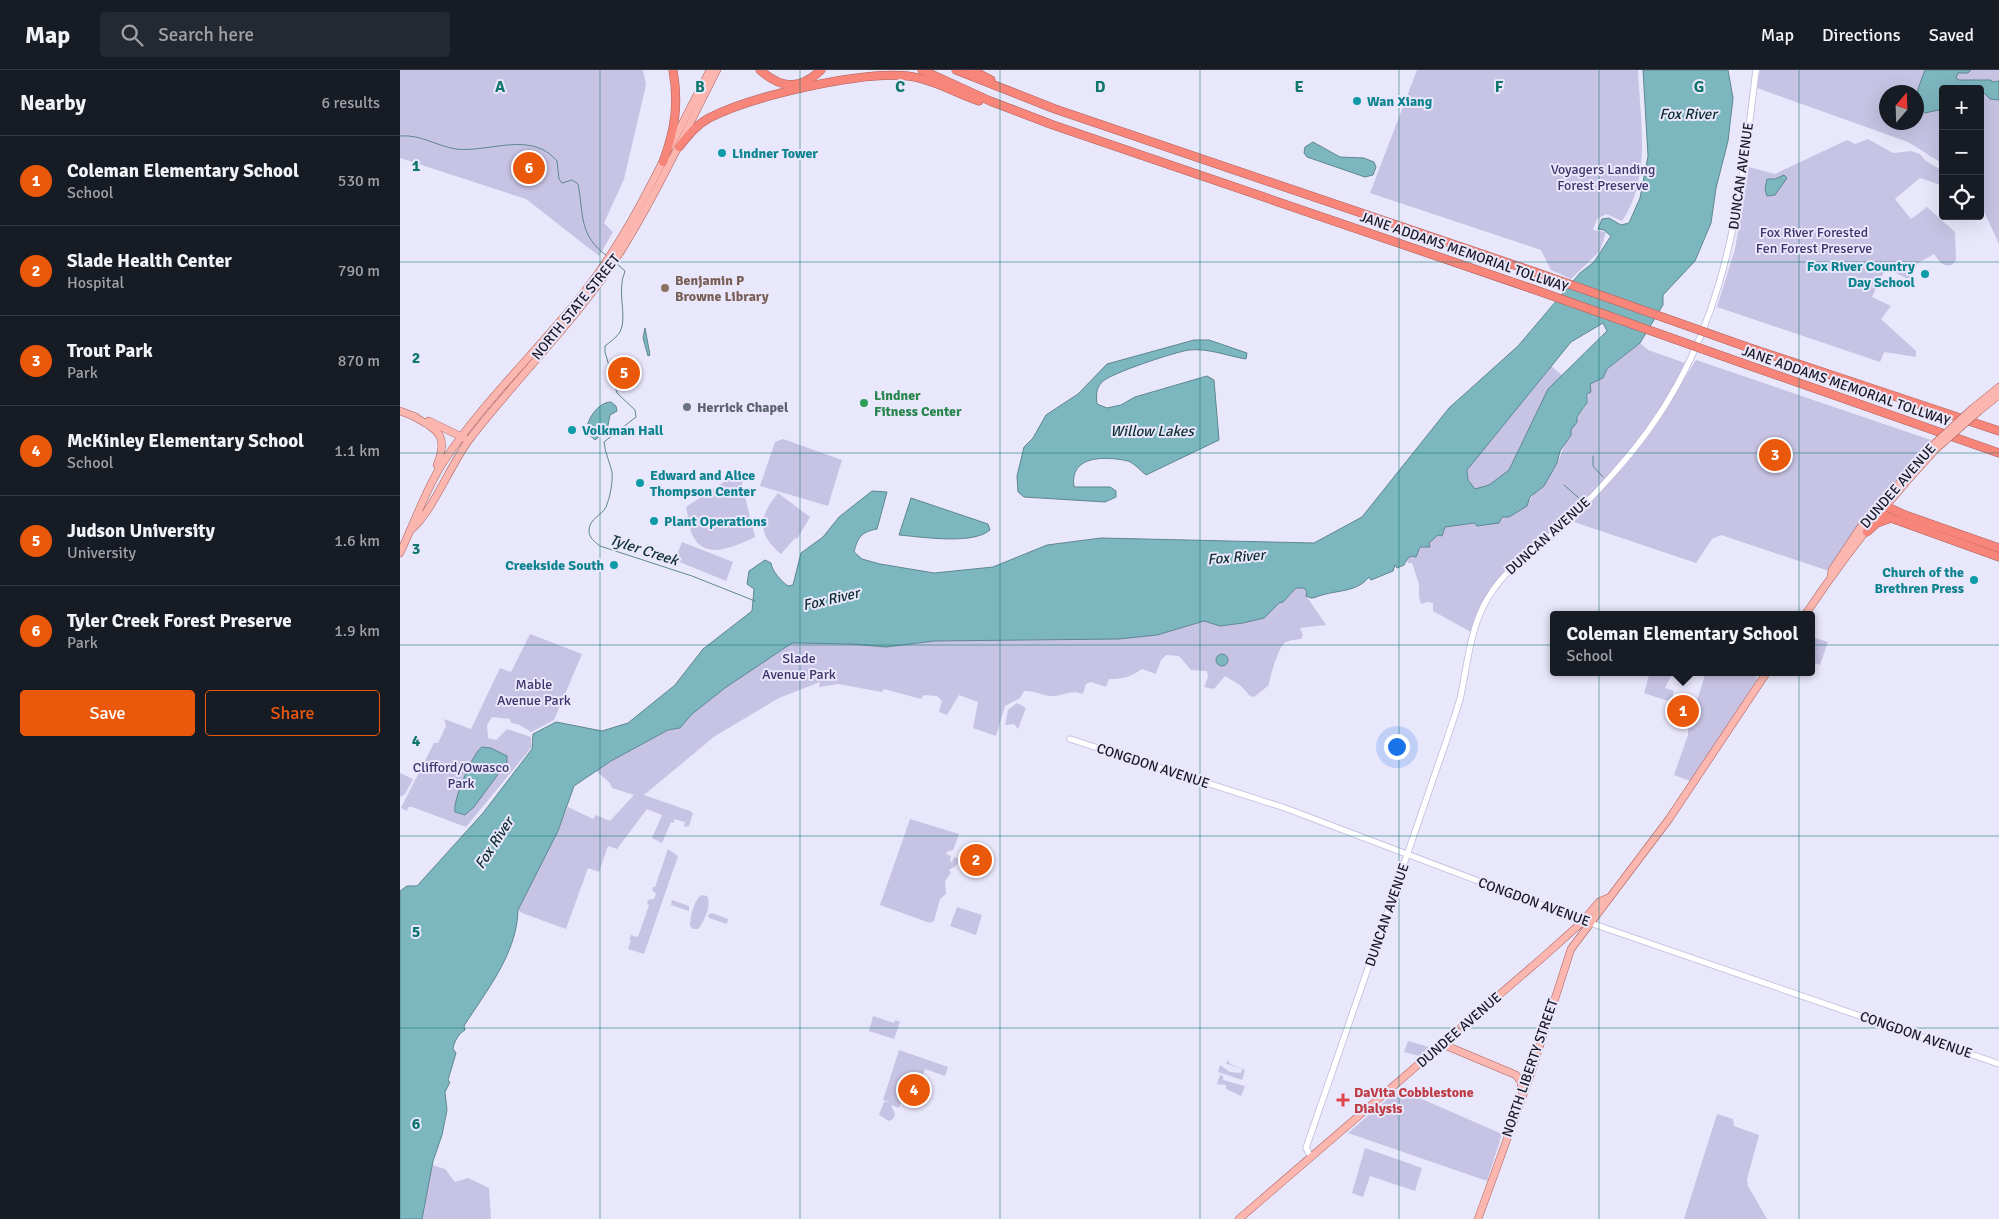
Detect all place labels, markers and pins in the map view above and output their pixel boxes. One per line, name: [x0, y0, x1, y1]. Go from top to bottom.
place label: Wan Xiang: [1367, 93, 1433, 110]
marker: Wan Xiang: [1351, 95, 1363, 107]
place label: Lindner Tower: [732, 145, 818, 162]
marker: Lindner Tower: [716, 147, 728, 159]
pin: 6: [513, 149, 545, 187]
place label: Fox River Country Day School: [1807, 258, 1916, 291]
marker: Fox River Country Day School: [1919, 268, 1931, 280]
place label: Benjamin P Browne Library: [675, 272, 769, 305]
marker: Benjamin P Browne Library: [659, 282, 671, 294]
pin: 5: [608, 354, 640, 392]
place label: Lindner Fitness Center: [874, 387, 962, 420]
marker: Lindner Fitness Center: [858, 397, 870, 409]
place label: Herrick Chapel: [697, 399, 789, 416]
marker: Herrick Chapel: [681, 401, 693, 413]
place label: Volkman Hall: [582, 422, 664, 439]
marker: Volkman Hall: [566, 424, 578, 436]
pin: 3: [1759, 436, 1791, 474]
place label: Edward and Alice Thompson Center: [650, 467, 756, 500]
marker: Edward and Alice Thompson Center: [634, 477, 646, 489]
place label: Plant Operations: [664, 513, 767, 530]
marker: Plant Operations: [648, 515, 660, 527]
place label: Creekside South: [505, 557, 604, 574]
marker: Creekside South: [608, 559, 620, 571]
place label: Church of the Brethren Press: [1875, 564, 1964, 597]
marker: Church of the Brethren Press: [1968, 574, 1980, 586]
pin: 1: [1667, 692, 1699, 730]
pin: 2: [960, 841, 992, 879]
pin: 4: [898, 1071, 930, 1109]
place label: DaVita Cobblestone Dialysis: [1354, 1084, 1474, 1117]
marker: DaVita Cobblestone Dialysis: [1336, 1093, 1350, 1107]

